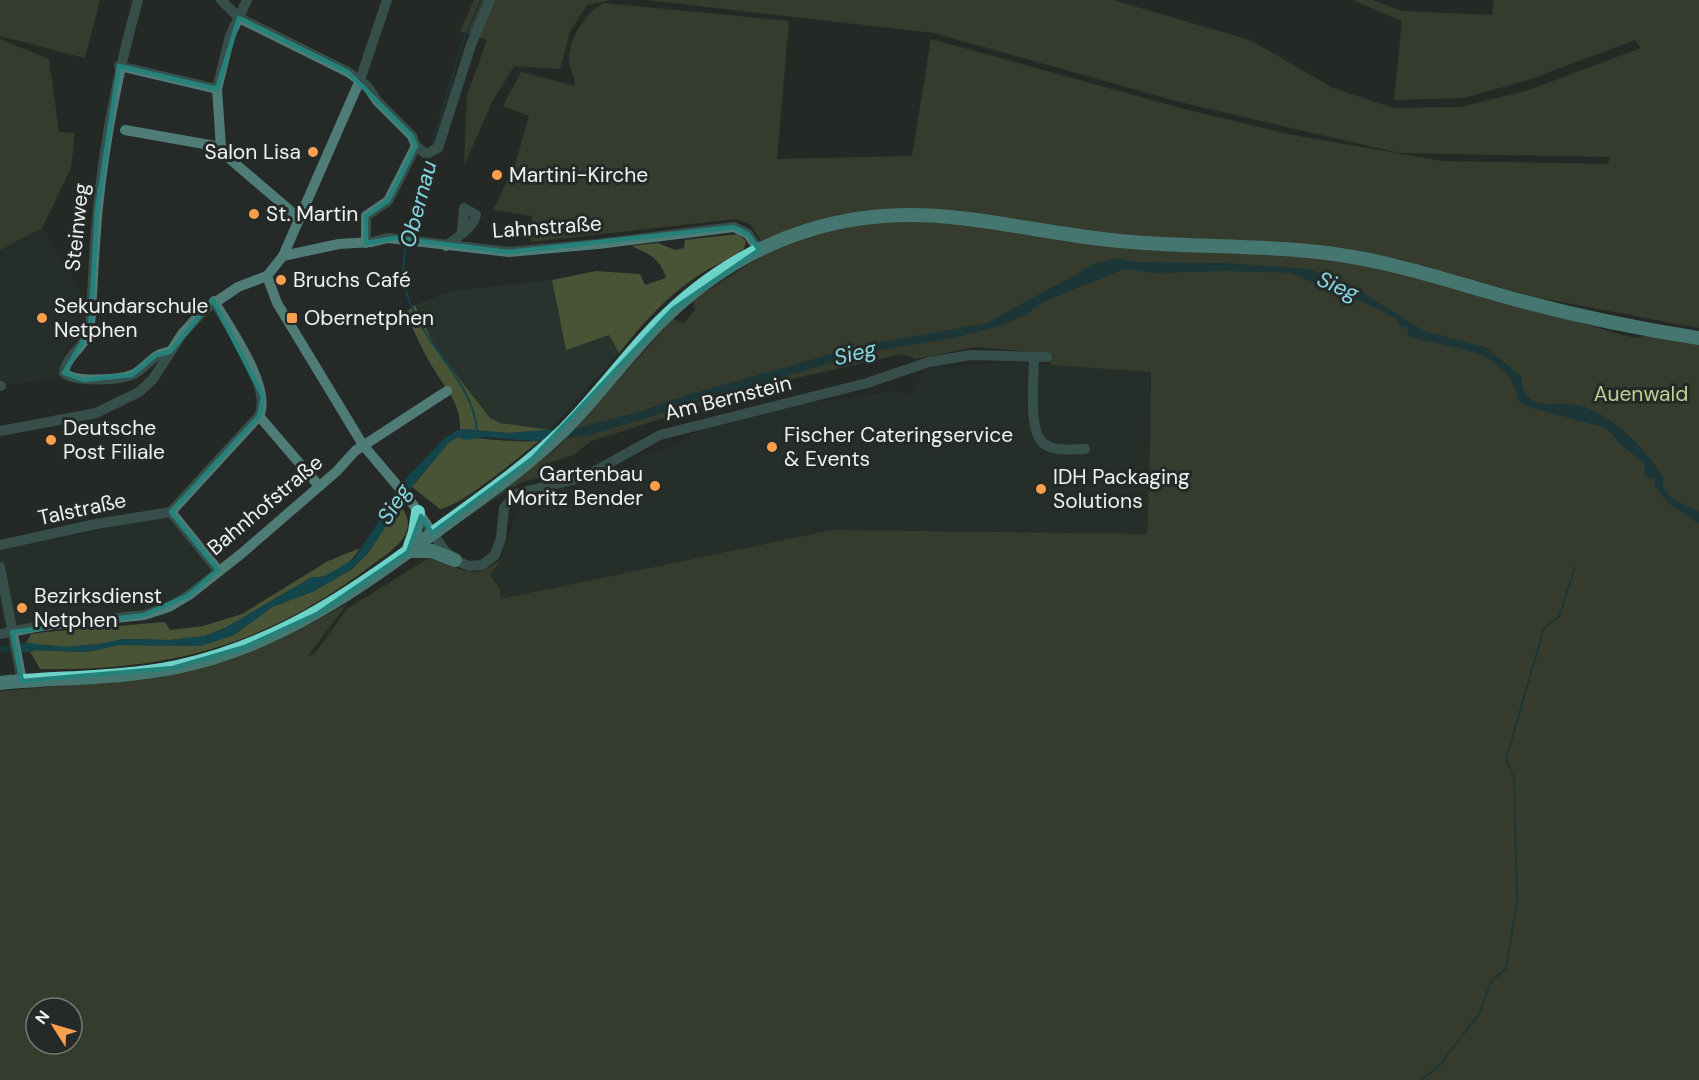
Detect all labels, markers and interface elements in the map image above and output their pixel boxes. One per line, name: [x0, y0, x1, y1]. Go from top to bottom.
place label: Salon Lisa: [205, 138, 301, 166]
marker: Salon Lisa: [306, 145, 320, 159]
water label: Obernau: [392, 157, 444, 251]
place label: Martini-Kirche: [509, 161, 648, 189]
marker: Martini-Kirche: [490, 168, 504, 182]
street label: Steinweg: [58, 181, 96, 272]
place label: St. Martin: [266, 200, 358, 228]
marker: St. Martin: [247, 207, 261, 221]
street label: Lahnstraße: [491, 209, 603, 245]
water label: Sieg: [1313, 264, 1364, 308]
place label: Bruchs Café: [293, 266, 411, 294]
marker: Bruchs Café: [274, 273, 288, 287]
place label: Sekundarschule Netphen: [54, 292, 208, 344]
place label: Obernetphen: [304, 304, 434, 332]
marker: Sekundarschule Netphen: [35, 311, 49, 325]
marker: Obernetphen: [285, 311, 299, 325]
water label: Sieg: [831, 334, 880, 372]
street label: Am Bernstein: [662, 369, 794, 427]
park label: Auenwald: [1594, 380, 1688, 408]
place label: Deutsche Post Filiale: [63, 414, 165, 466]
place label: Fischer Cateringservice & Events: [784, 421, 1013, 473]
marker: Deutsche Post Filiale: [44, 433, 58, 447]
marker: Fischer Cateringservice & Events: [765, 440, 779, 454]
street label: Bahnhofstraße: [201, 448, 329, 562]
place label: Gartenbau Moritz Bender: [507, 460, 643, 512]
place label: IDH Packaging Solutions: [1053, 463, 1190, 515]
water label: Sieg: [370, 477, 418, 530]
marker: Gartenbau Moritz Bender: [648, 479, 662, 493]
marker: IDH Packaging Solutions: [1034, 482, 1048, 496]
street label: Talstraße: [35, 486, 129, 532]
place label: Bezirksdienst Netphen: [34, 582, 162, 634]
marker: Bezirksdienst Netphen: [15, 601, 29, 615]
north arrow: [24, 996, 84, 1056]
text: N: [31, 1006, 54, 1028]

